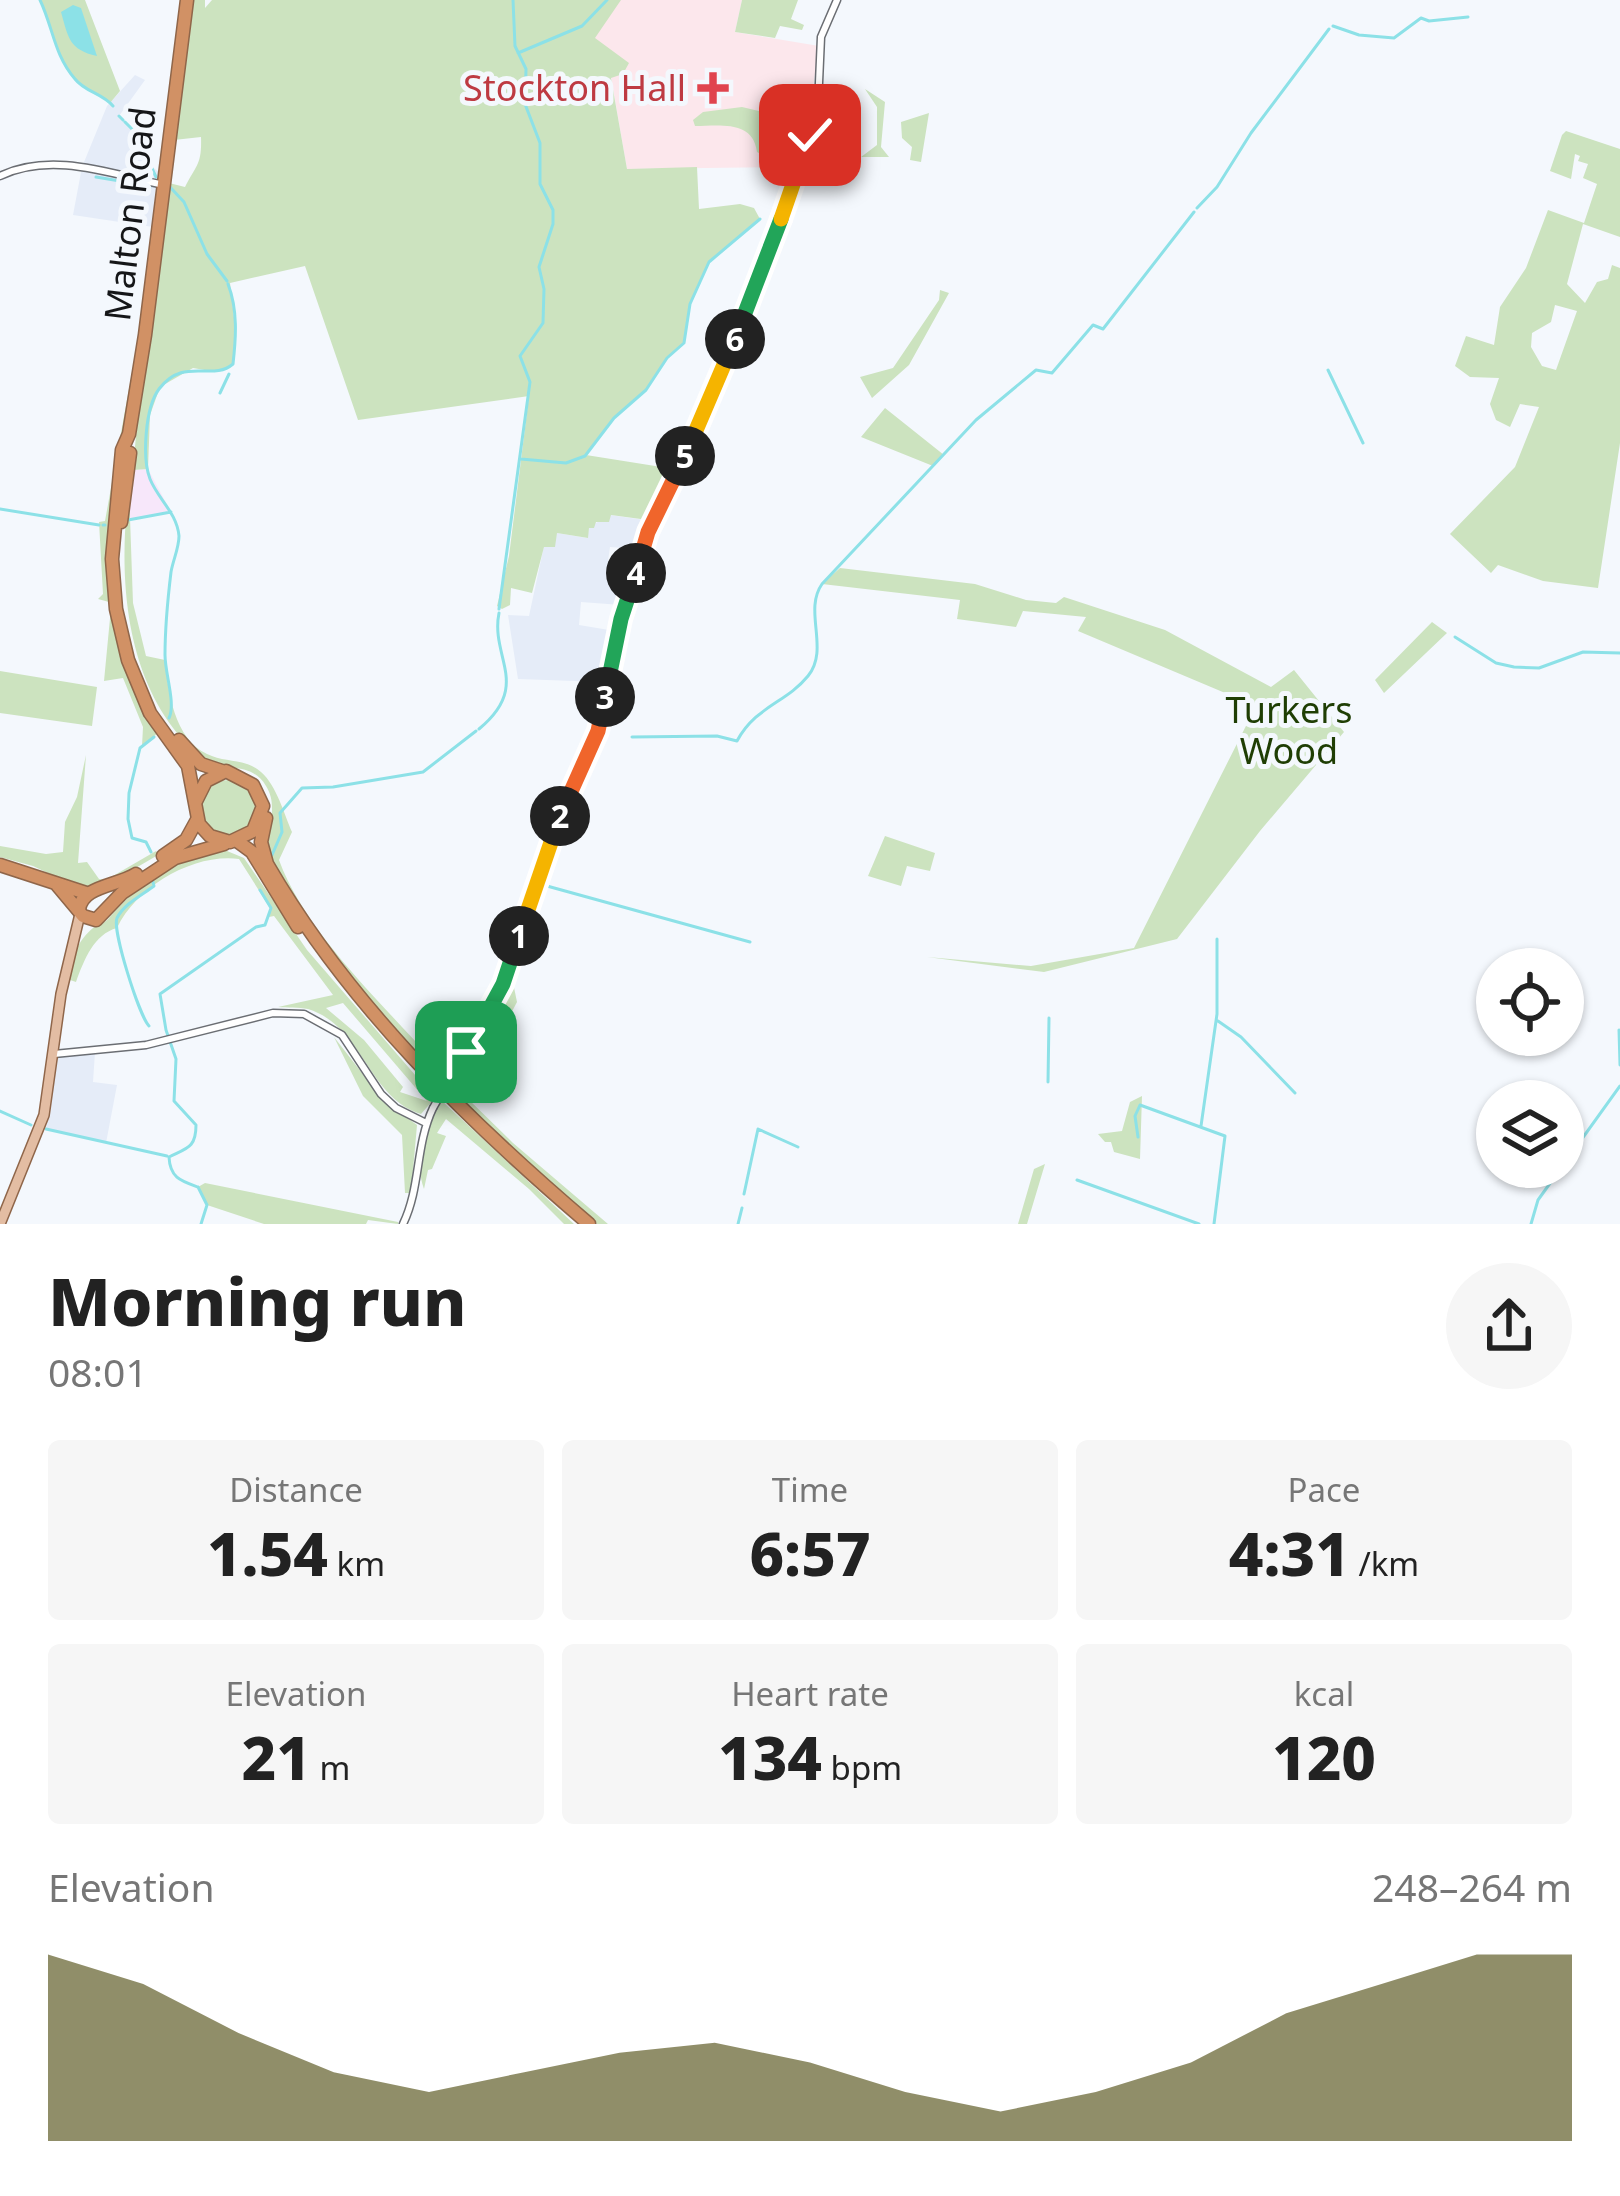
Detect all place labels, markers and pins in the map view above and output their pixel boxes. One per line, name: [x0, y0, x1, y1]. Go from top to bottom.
place label: Stockton Hall: [463, 63, 686, 112]
marker: Stockton Hall: [697, 72, 729, 104]
pin: [759, 84, 861, 186]
pin: 6: [705, 309, 765, 369]
pin: 5: [655, 426, 715, 486]
pin: 4: [606, 543, 666, 603]
pin: 3: [575, 667, 635, 727]
pin: 2: [530, 786, 590, 846]
pin: 1: [489, 906, 549, 966]
pin: [415, 1001, 517, 1103]

